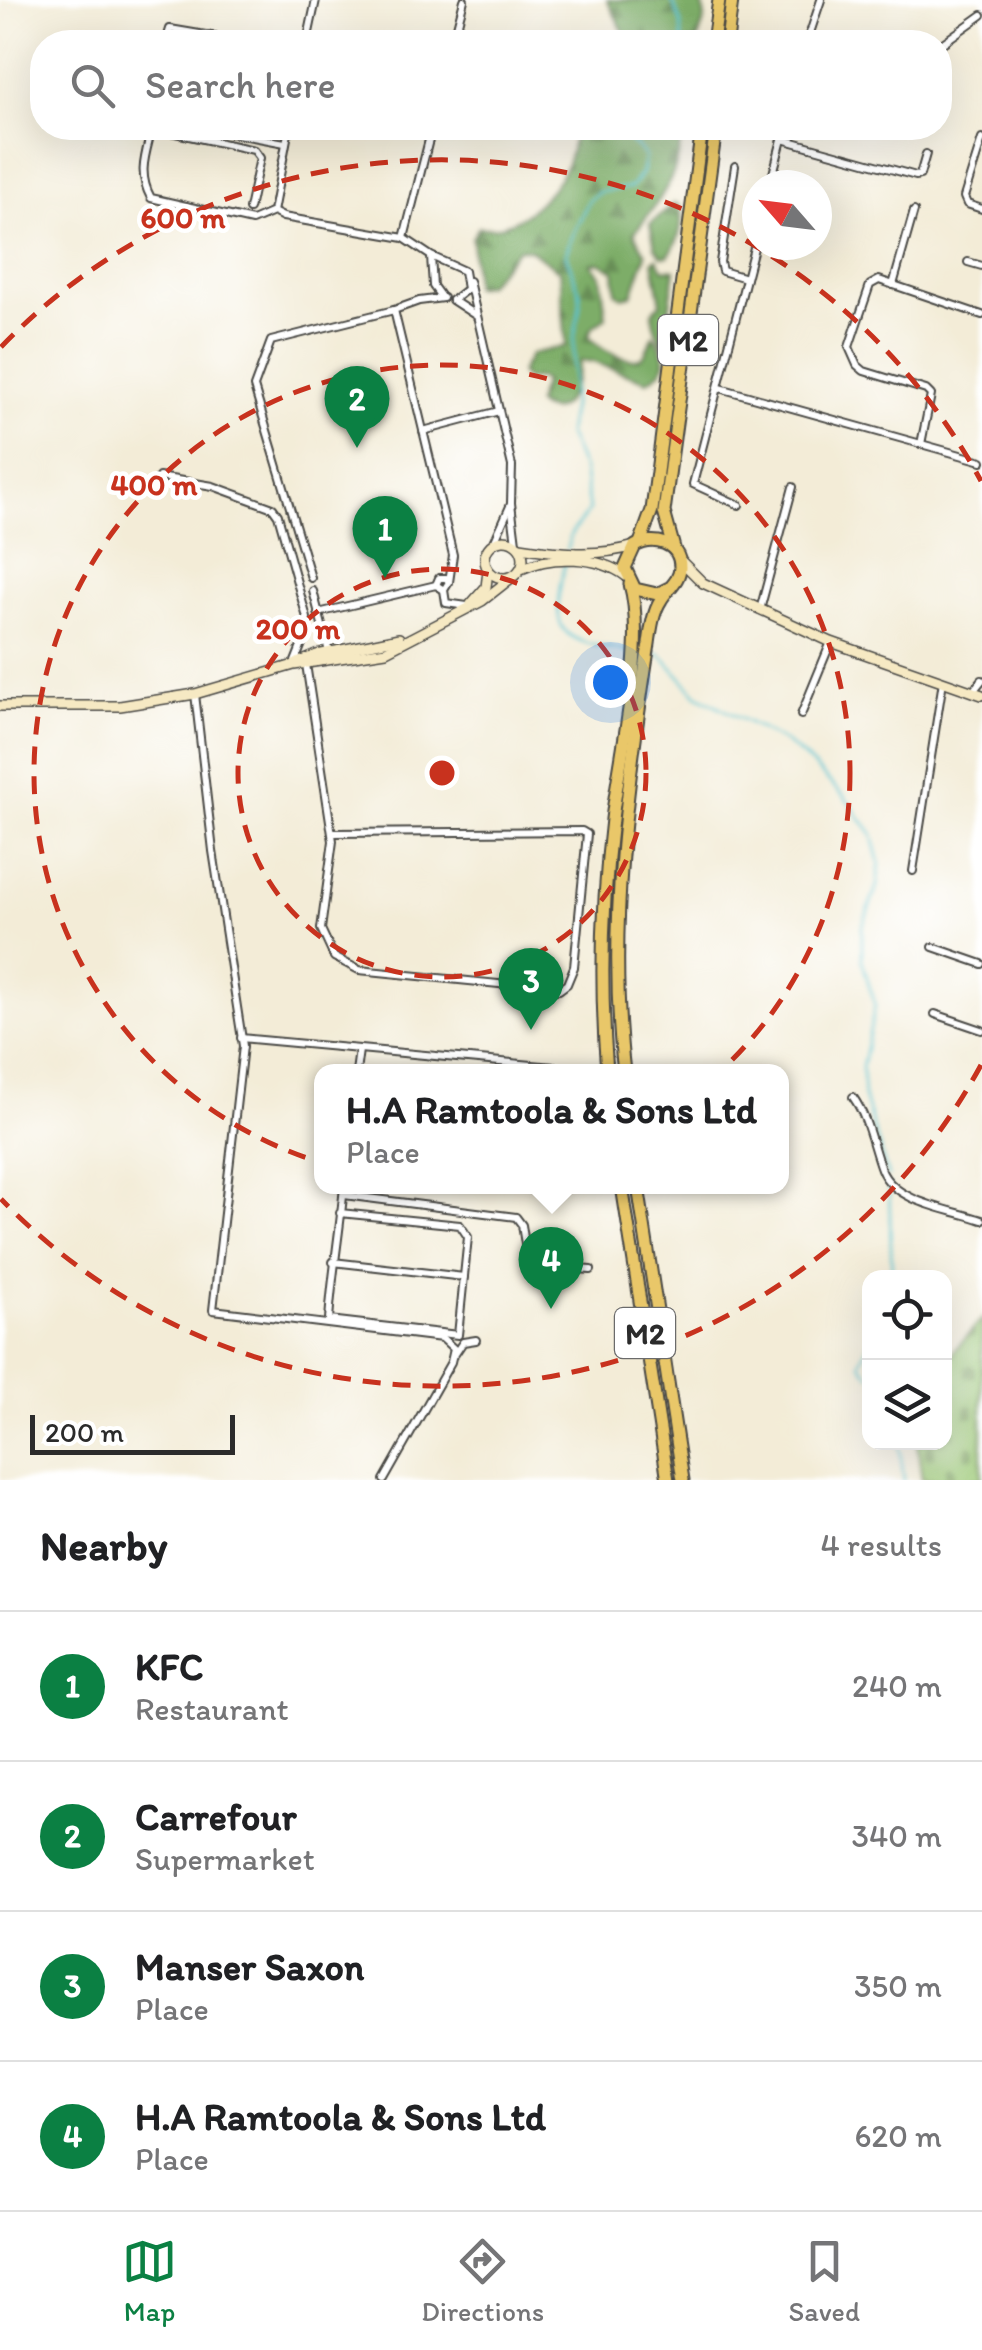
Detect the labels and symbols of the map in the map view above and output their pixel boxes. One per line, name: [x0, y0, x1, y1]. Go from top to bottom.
north arrow: [742, 170, 832, 260]
text: 600 m: [141, 199, 226, 236]
road number: M2: [658, 315, 718, 365]
pin: 2: [324, 366, 390, 448]
text: 400 m: [111, 466, 198, 503]
pin: 1: [352, 496, 418, 578]
text: 200 m: [256, 610, 341, 647]
your location: [585, 657, 636, 708]
centre of rings: [424, 755, 460, 791]
pin: 3: [498, 948, 564, 1030]
pin: 4: [518, 1226, 584, 1309]
road number: M2: [615, 1308, 675, 1358]
scale bar: [30, 1410, 235, 1454]

